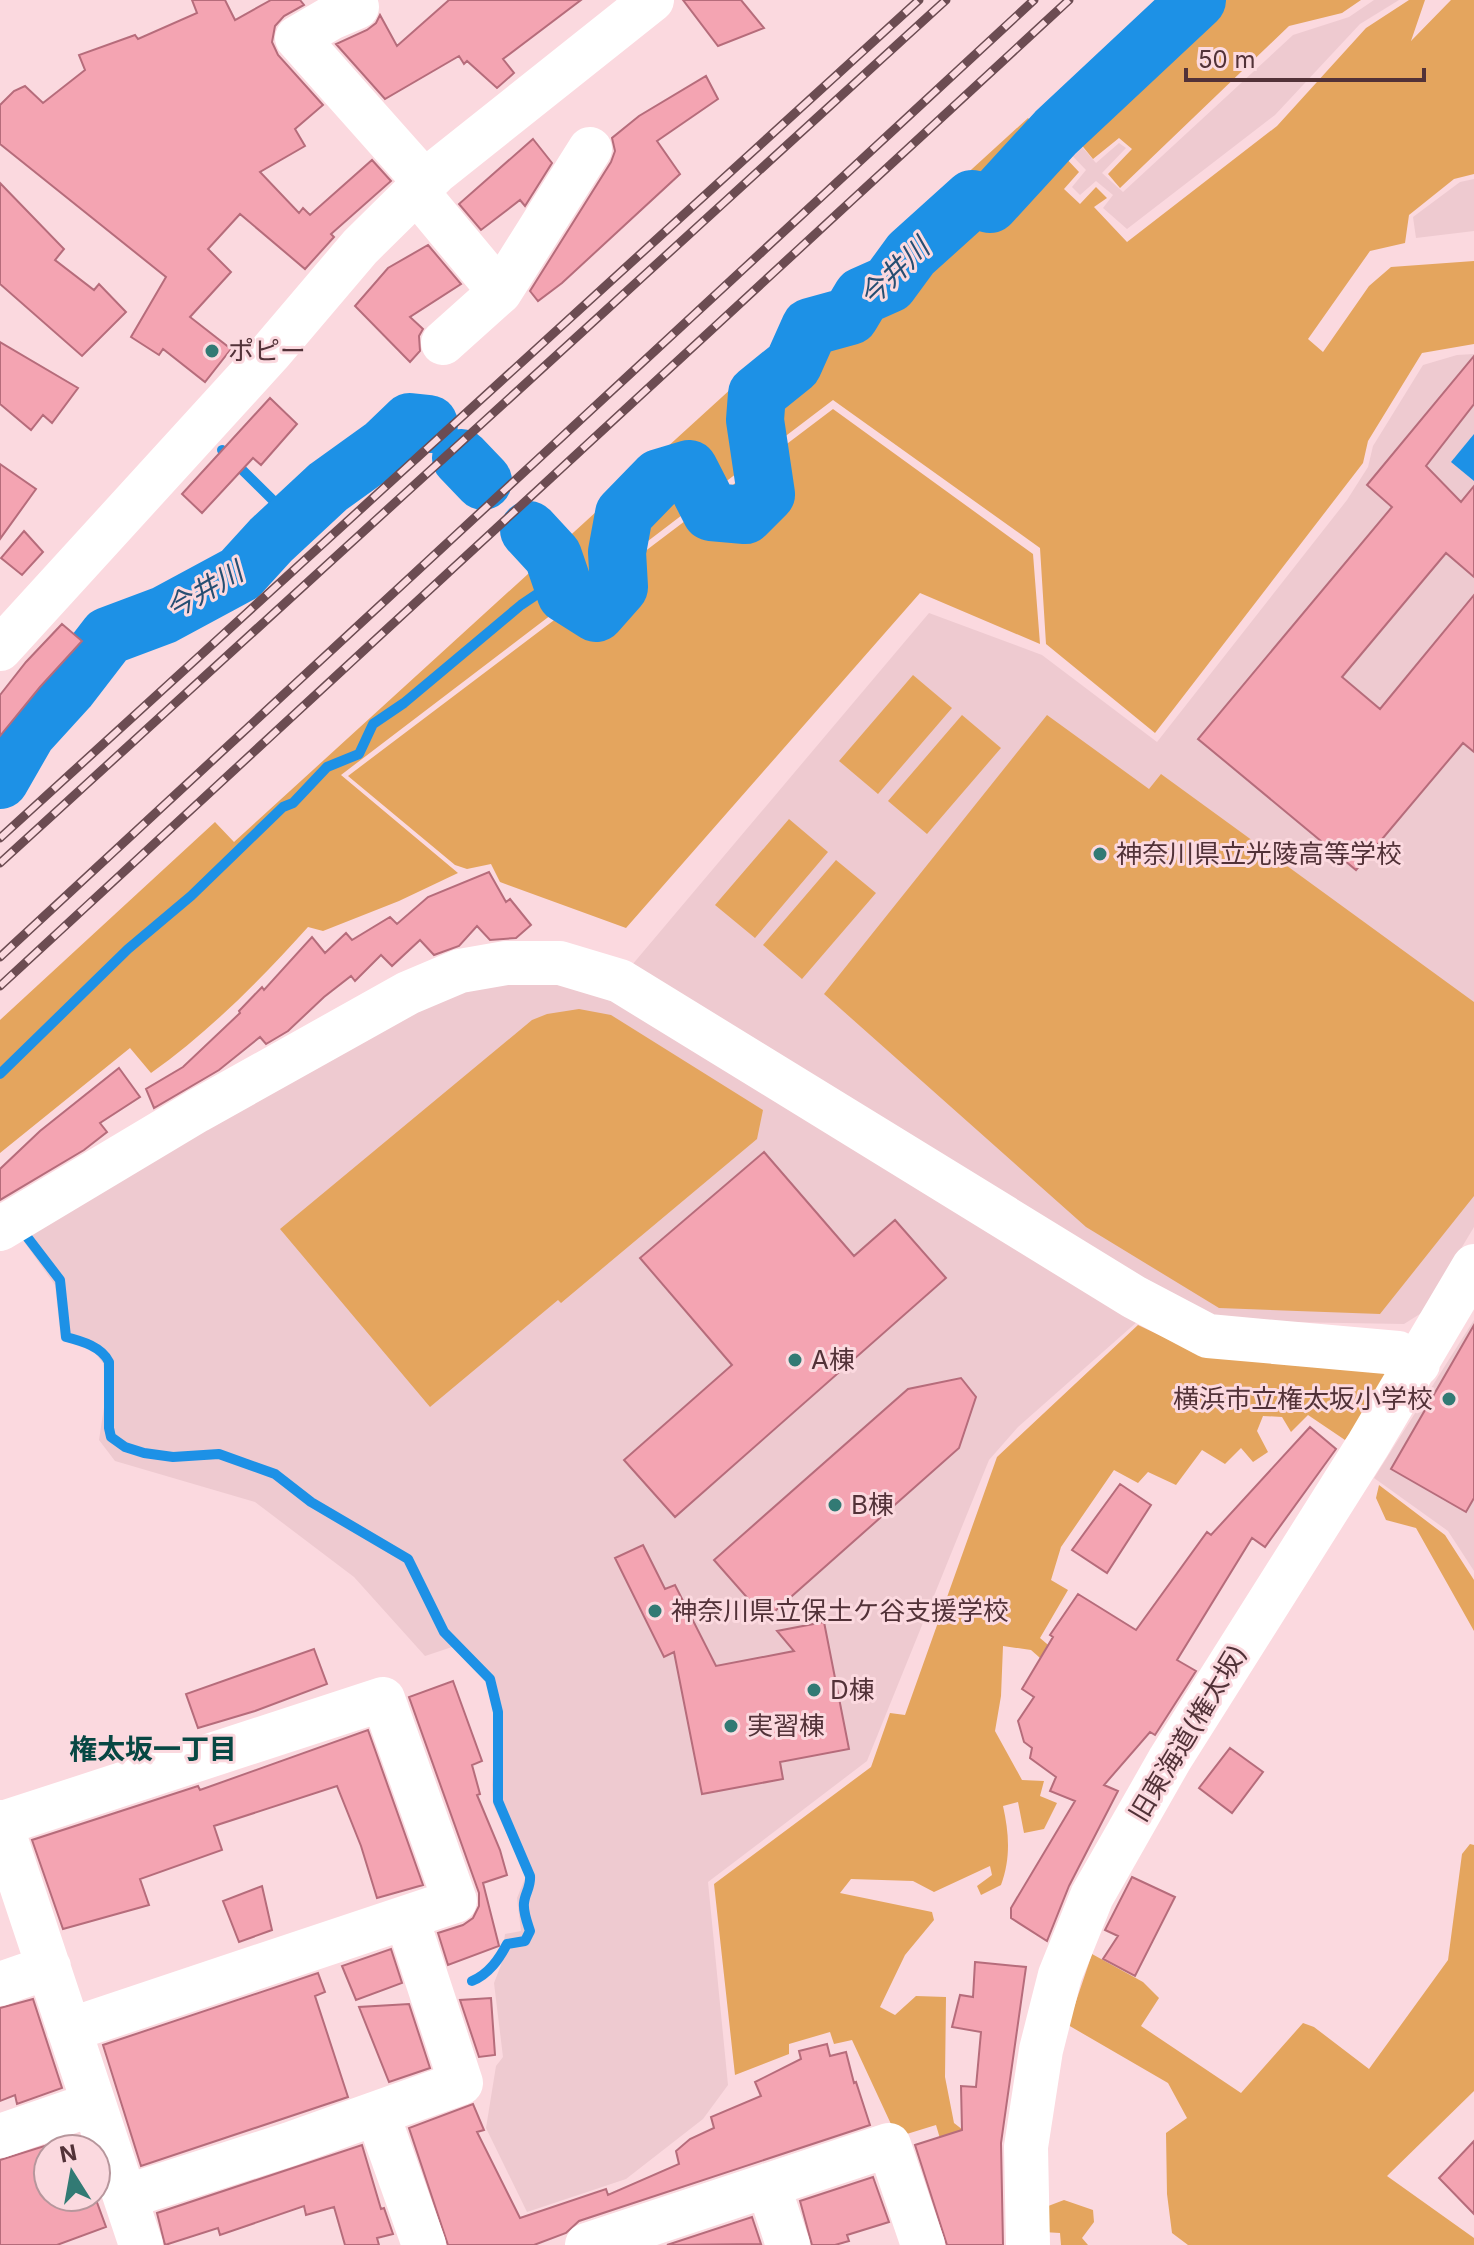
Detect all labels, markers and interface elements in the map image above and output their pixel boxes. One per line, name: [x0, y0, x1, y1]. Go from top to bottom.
scale bar: [1186, 32, 1424, 82]
text: 50 m: [1198, 45, 1256, 74]
water label: 今井川: [852, 229, 938, 313]
place label: ポピー: [228, 335, 306, 366]
marker: ポピー: [203, 342, 221, 360]
water label: 今井川: [159, 553, 251, 626]
place label: 神奈川県立光陵高等学校: [1116, 838, 1402, 869]
marker: 神奈川県立光陵高等学校: [1091, 845, 1109, 863]
place label: A棟: [811, 1344, 855, 1375]
marker: A棟: [786, 1351, 804, 1369]
place label: 横浜市立権太坂小学校: [1173, 1383, 1433, 1414]
marker: 横浜市立権太坂小学校: [1440, 1390, 1458, 1408]
place label: B棟: [851, 1489, 894, 1520]
marker: B棟: [826, 1496, 844, 1514]
place label: 神奈川県立保土ケ谷支援学校: [671, 1595, 1009, 1626]
marker: 神奈川県立保土ケ谷支援学校: [646, 1602, 664, 1620]
street label: 旧東海道(権太坂): [1123, 1639, 1253, 1827]
place label: D棟: [830, 1674, 875, 1705]
marker: D棟: [805, 1681, 823, 1699]
place label: 実習棟: [747, 1710, 825, 1741]
marker: 実習棟: [722, 1717, 740, 1735]
district label: 権太坂一丁目: [69, 1732, 237, 1766]
north arrow: [32, 2133, 112, 2213]
text: N: [57, 2139, 79, 2168]

